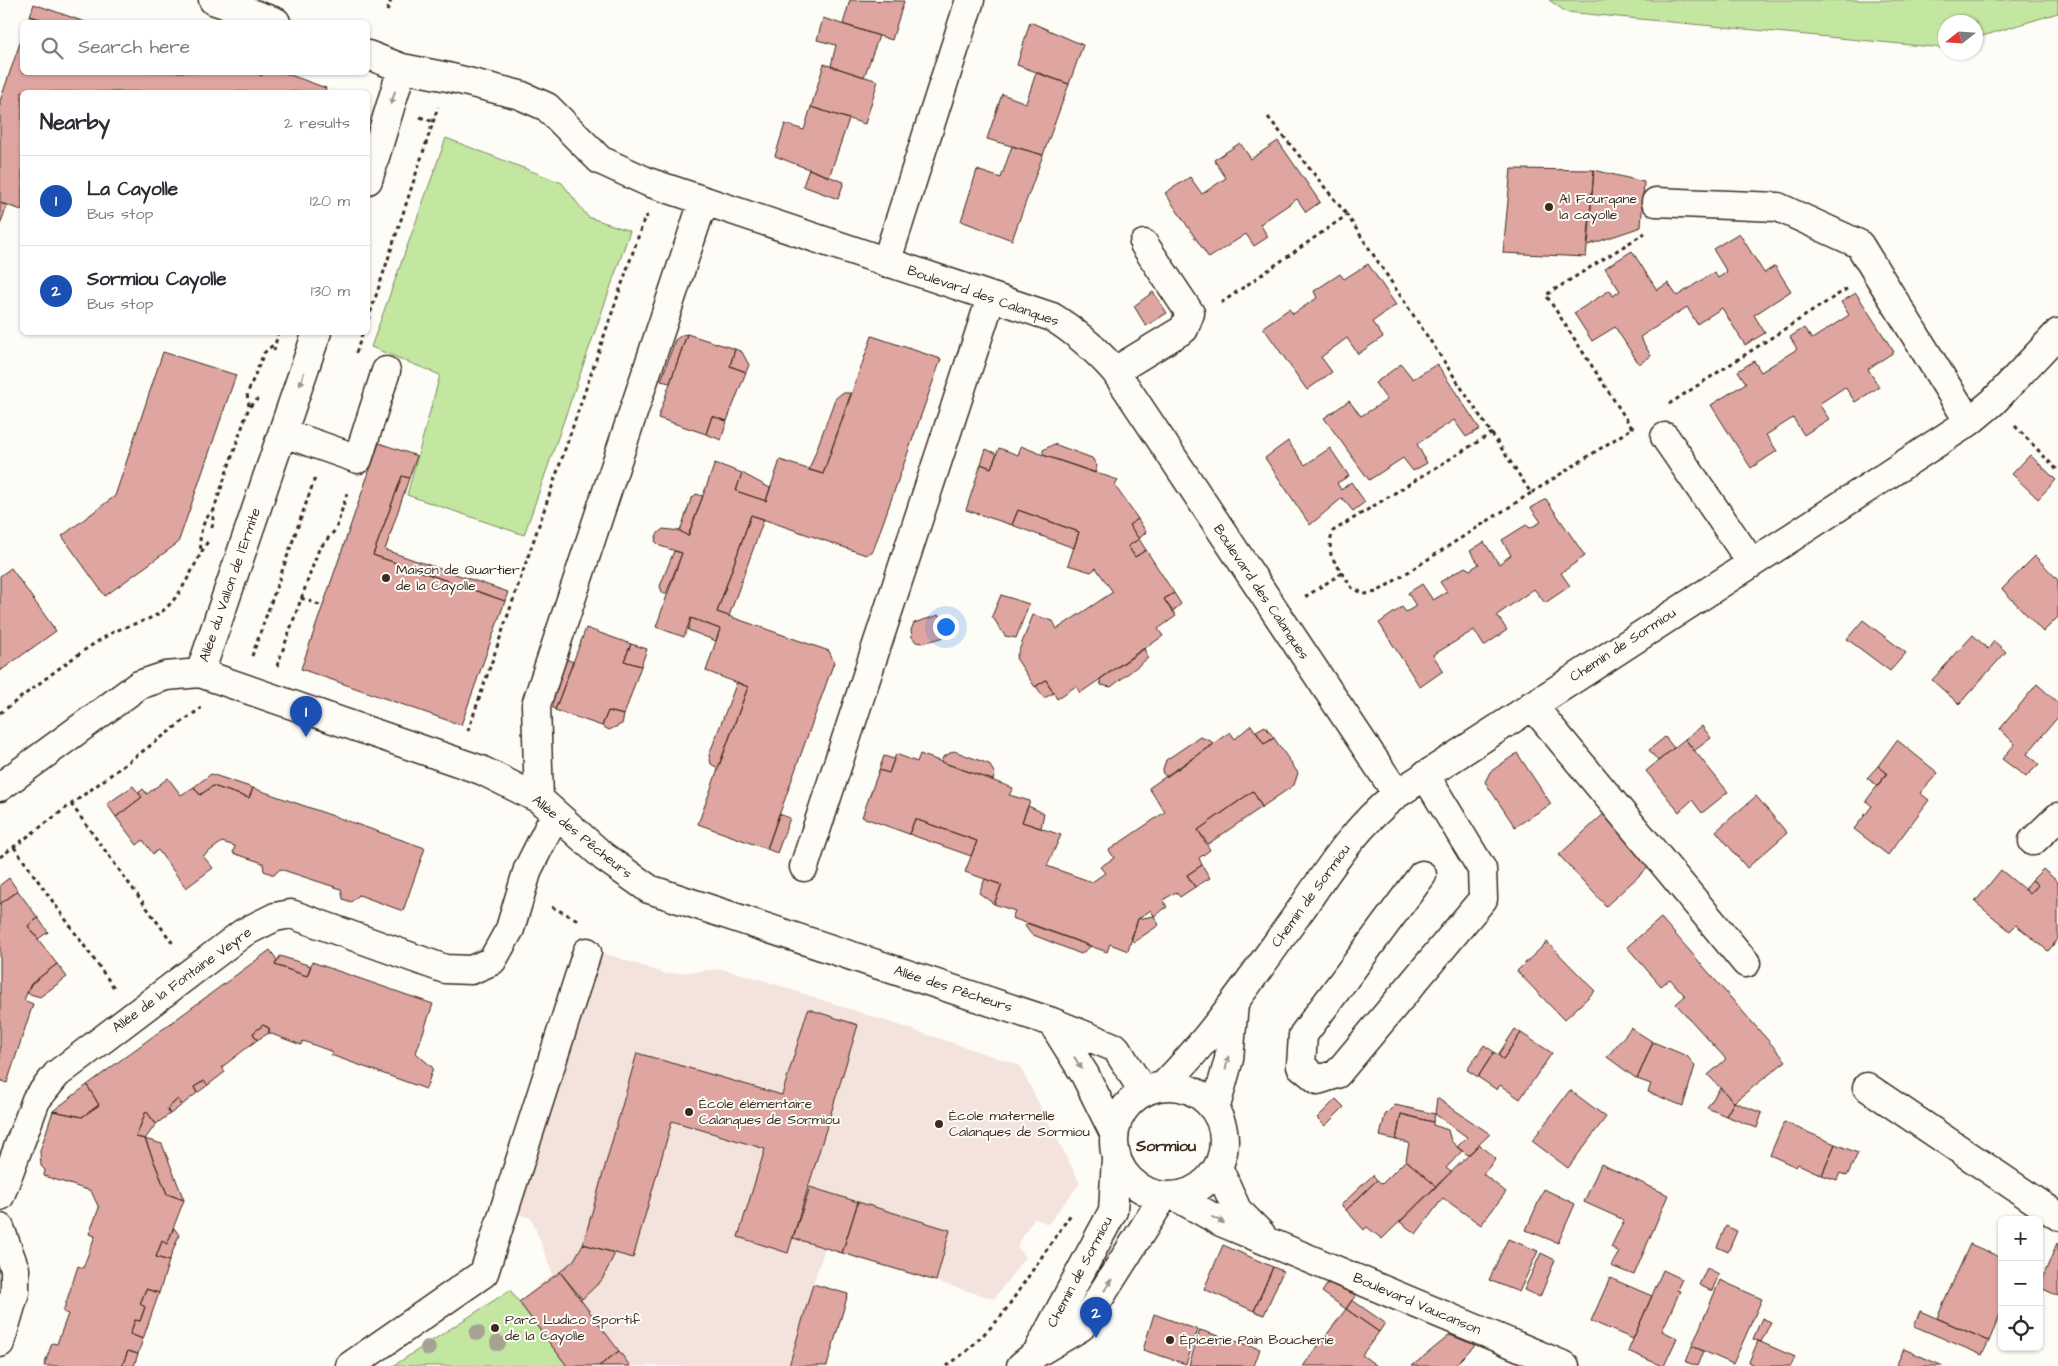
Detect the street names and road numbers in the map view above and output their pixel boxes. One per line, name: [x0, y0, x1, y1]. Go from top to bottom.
street label: Boulevard des Calanques: [904, 261, 1062, 331]
street label: Allée du Vallon de l’Ermite: [194, 505, 266, 665]
street label: Boulevard des Calanques: [1208, 520, 1314, 664]
street label: Chemin de Sormiou: [1566, 603, 1680, 687]
street label: Allée des Pêcheurs: [528, 790, 636, 884]
street label: Chemin de Sormiou: [1267, 840, 1355, 952]
street label: Allée de la Fontaine Veyre: [108, 922, 256, 1038]
street label: Allée des Pêcheurs: [891, 960, 1015, 1018]
street label: Chemin de Sormiou: [1042, 1213, 1118, 1331]
street label: Boulevard Vaucanson: [1350, 1268, 1484, 1340]

